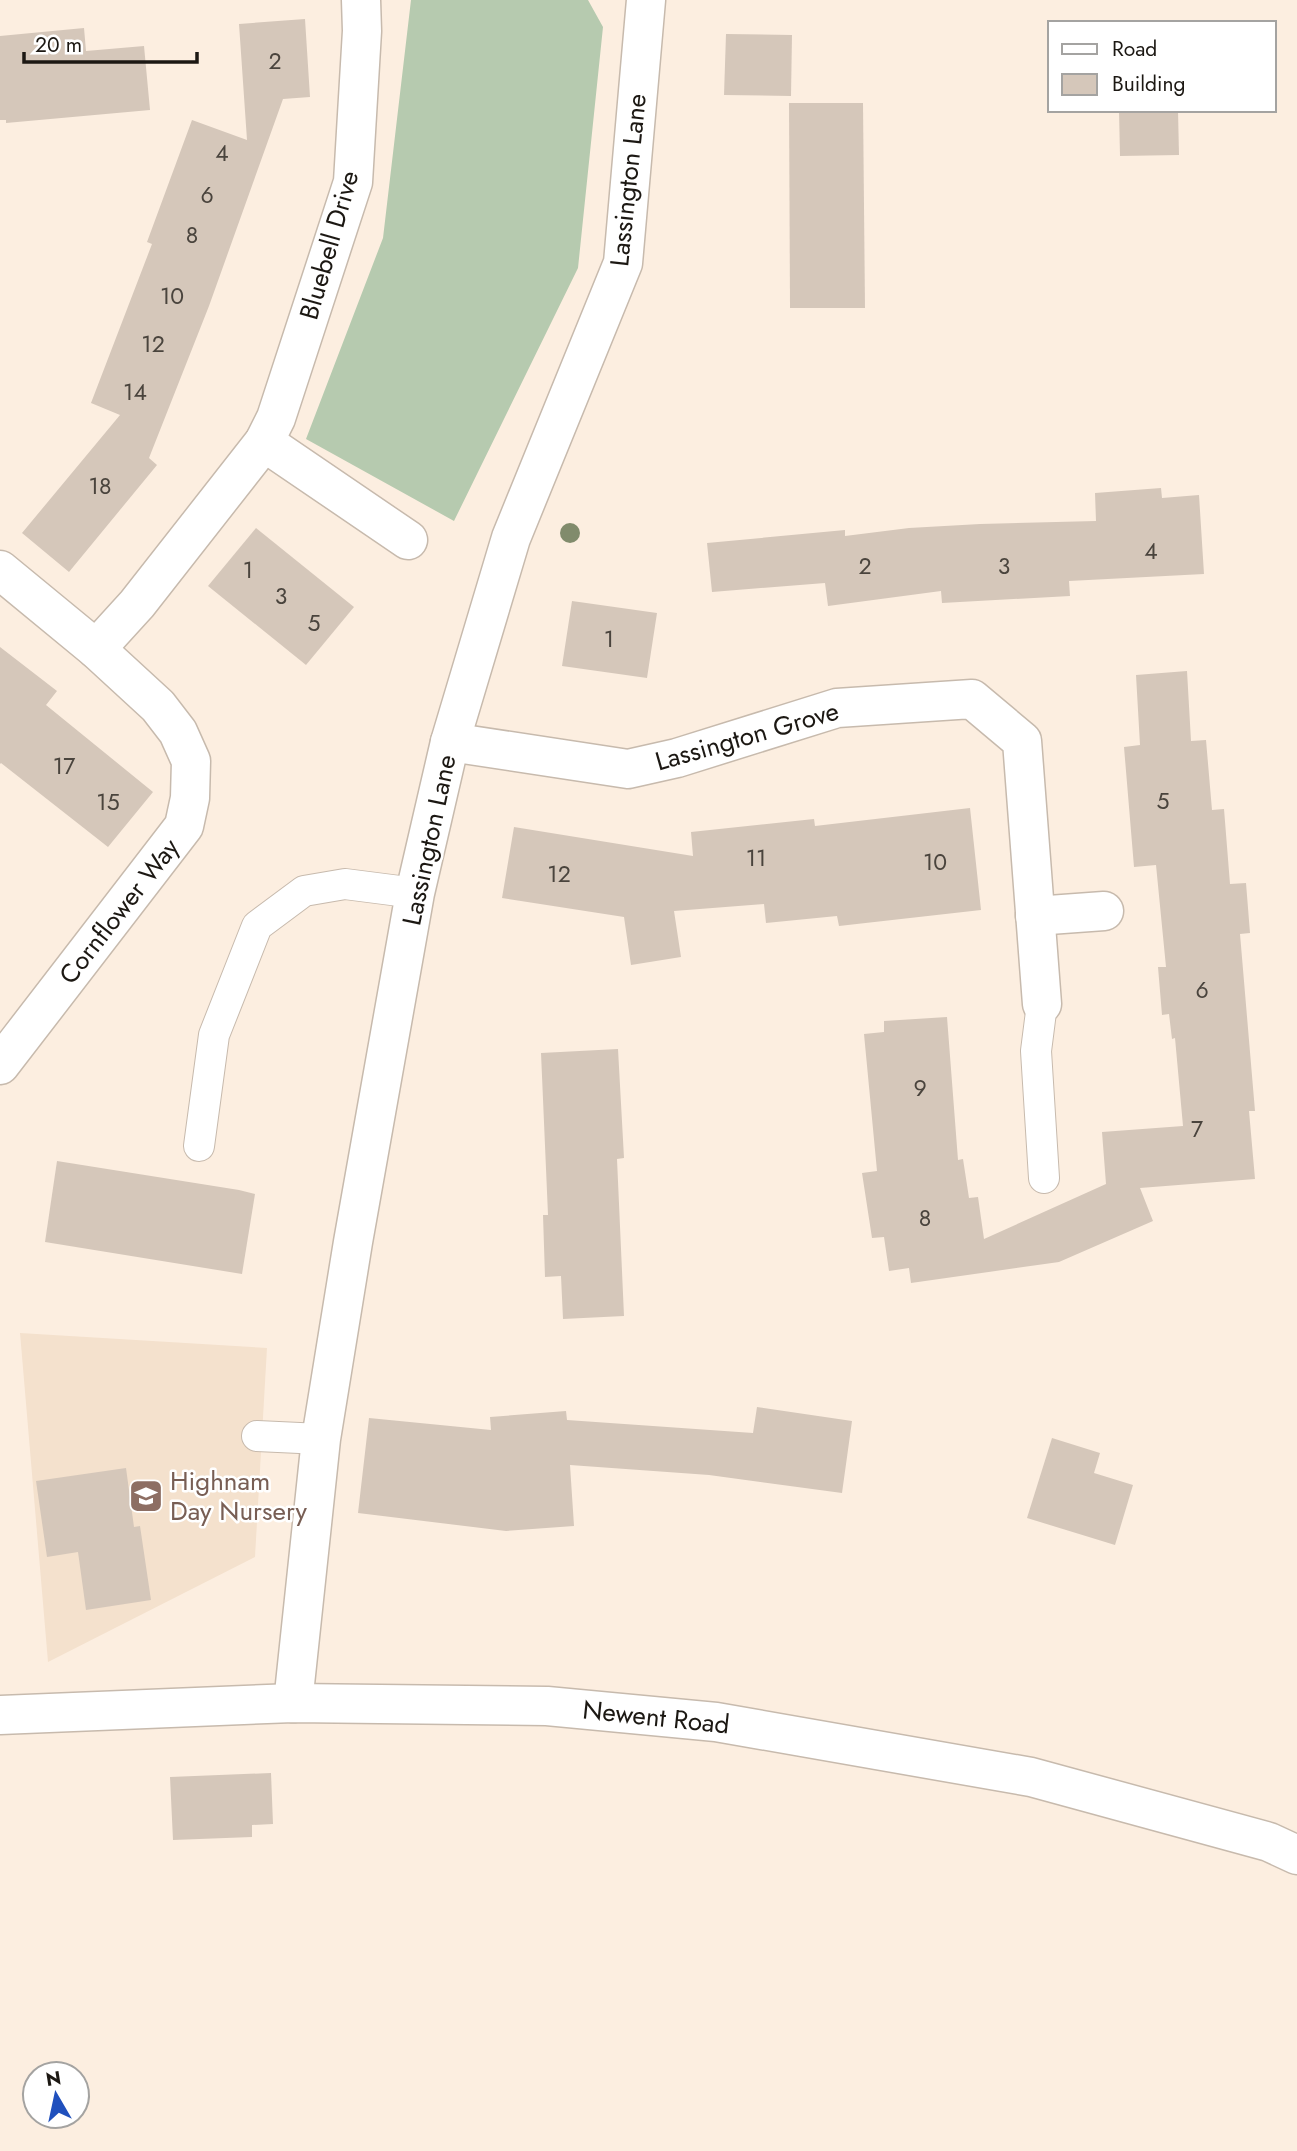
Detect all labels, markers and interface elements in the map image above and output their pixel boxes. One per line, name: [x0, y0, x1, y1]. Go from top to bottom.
scale bar: [24, 21, 198, 65]
legend: [1048, 21, 1276, 112]
text: 20 m: [35, 30, 82, 60]
text: Road: [1112, 34, 1157, 64]
house number: 2: [268, 44, 282, 78]
text: Building: [1112, 69, 1185, 99]
street label: Lassington Lane: [600, 92, 656, 268]
house number: 4: [215, 136, 229, 170]
street label: Bluebell Drive: [290, 166, 368, 324]
house number: 6: [200, 178, 214, 212]
house number: 8: [186, 218, 198, 252]
house number: 10: [160, 279, 184, 313]
house number: 12: [141, 327, 165, 361]
house number: 14: [123, 375, 147, 409]
house number: 18: [89, 469, 111, 503]
house number: 4: [1144, 534, 1158, 568]
house number: 2: [858, 549, 872, 583]
house number: 3: [998, 549, 1010, 583]
house number: 1: [243, 553, 253, 587]
house number: 3: [275, 579, 287, 613]
house number: 5: [308, 606, 321, 640]
house number: 1: [604, 622, 614, 656]
street label: Lassington Grove: [651, 692, 843, 780]
house number: 17: [53, 749, 75, 783]
street label: Lassington Lane: [392, 751, 466, 929]
house number: 5: [1157, 784, 1170, 818]
house number: 15: [96, 785, 120, 819]
street label: Cornflower Way: [50, 829, 189, 992]
house number: 11: [746, 841, 766, 875]
house number: 10: [923, 845, 947, 879]
house number: 12: [547, 857, 571, 891]
house number: 6: [1195, 973, 1209, 1007]
house number: 9: [913, 1071, 927, 1105]
house number: 7: [1191, 1112, 1203, 1146]
house number: 8: [919, 1201, 931, 1235]
place label: Highnam Day Nursery: [170, 1462, 308, 1530]
school or university icon: Highnam Day Nursery: [127, 1477, 165, 1515]
street label: Newent Road: [581, 1690, 731, 1744]
north arrow: [21, 2060, 91, 2130]
text: N: [44, 2064, 63, 2093]

